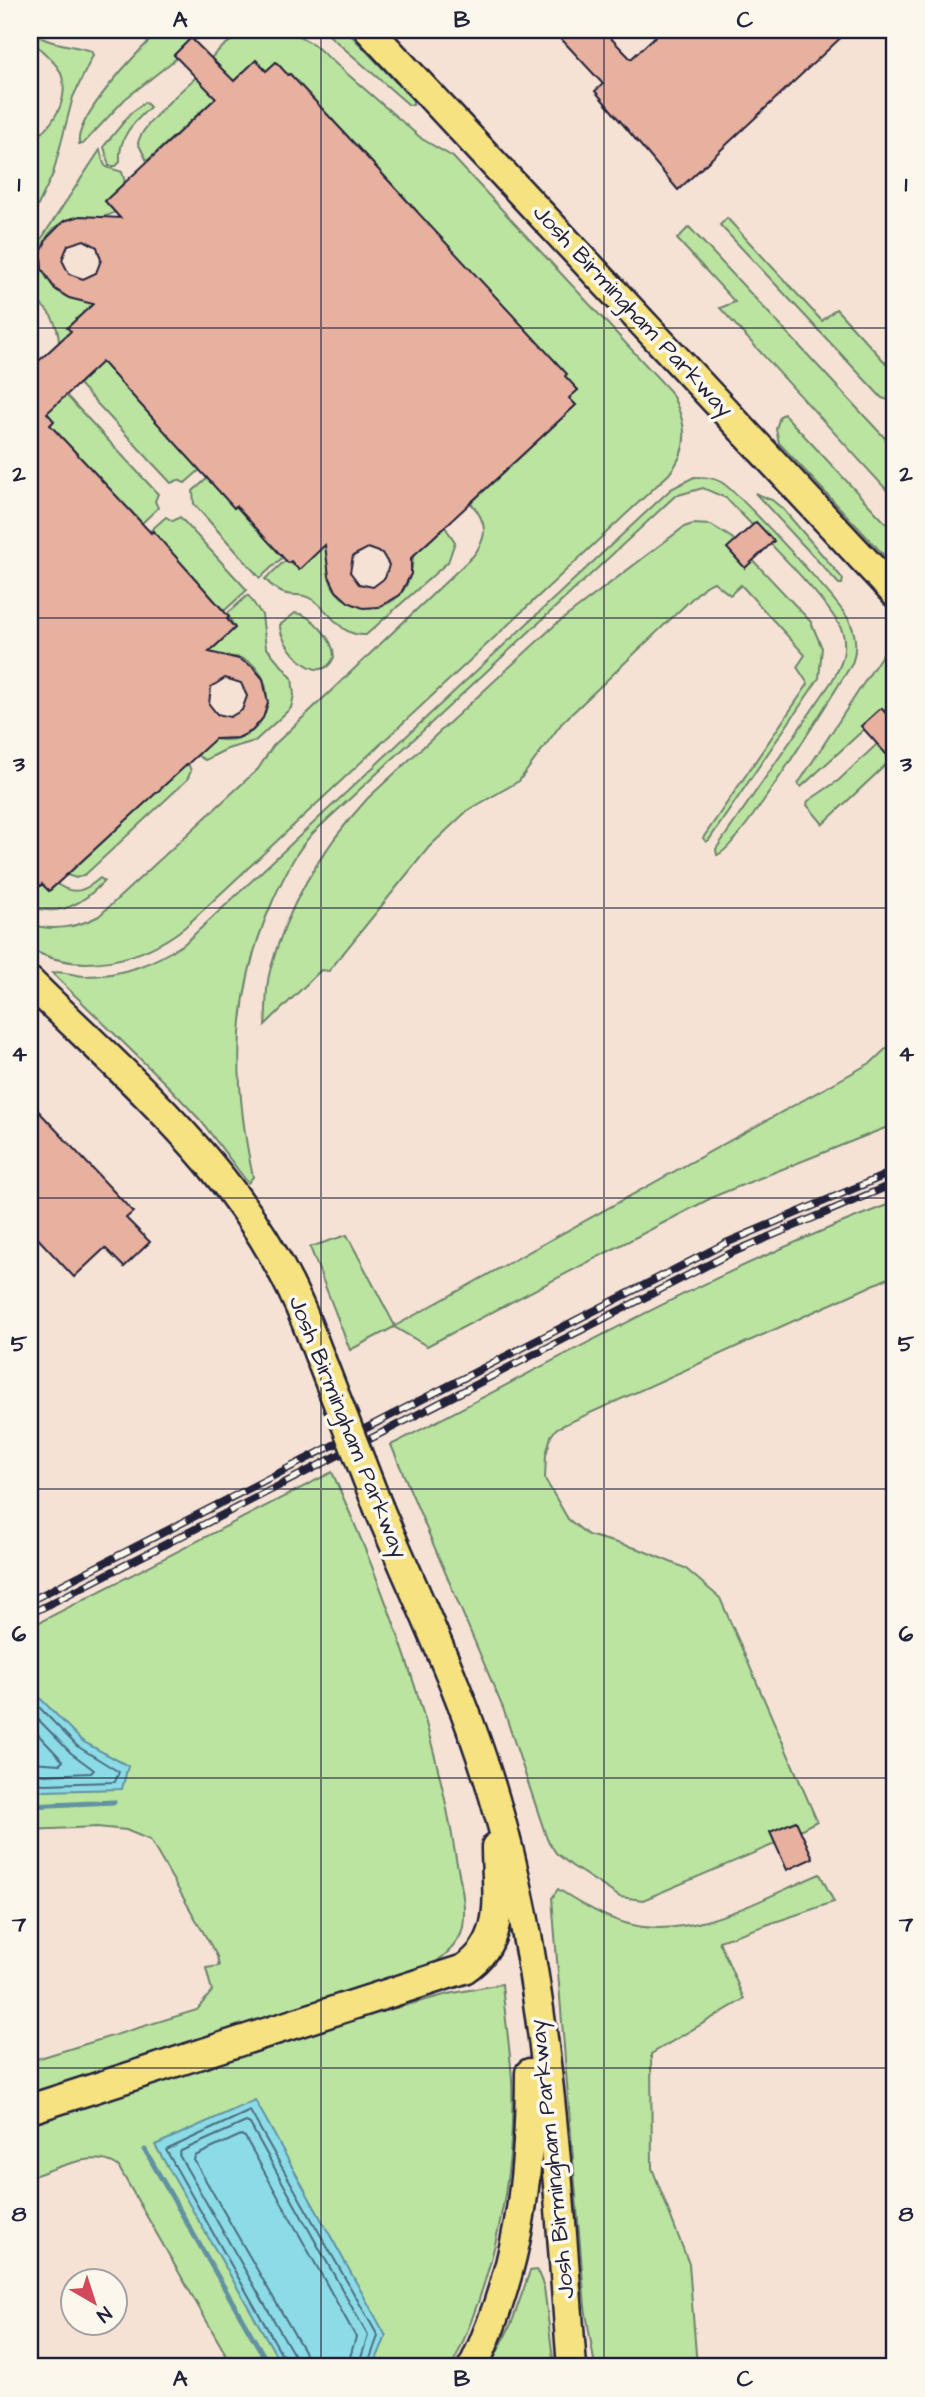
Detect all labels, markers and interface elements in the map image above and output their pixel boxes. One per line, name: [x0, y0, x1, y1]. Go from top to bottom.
text: A: [173, 4, 188, 36]
text: B: [454, 4, 471, 36]
text: C: [737, 4, 754, 36]
text: 1: [18, 168, 21, 200]
text: 1: [905, 168, 908, 200]
street label: Josh Birmingham Parkway: [525, 197, 741, 426]
text: 2: [11, 458, 26, 490]
text: 2: [898, 458, 913, 490]
text: 3: [12, 748, 25, 780]
text: 3: [899, 748, 912, 780]
text: 4: [11, 1038, 27, 1070]
text: 4: [898, 1038, 914, 1070]
street label: Josh Birmingham Parkway: [280, 1291, 416, 1564]
text: 5: [11, 1328, 28, 1360]
text: 5: [898, 1328, 915, 1360]
text: 6: [12, 1618, 27, 1650]
text: 6: [899, 1618, 914, 1650]
text: 7: [11, 1908, 27, 1940]
text: 7: [898, 1908, 914, 1940]
street label: Josh Birmingham Parkway: [521, 2017, 584, 2300]
text: 8: [12, 2198, 27, 2230]
text: 8: [899, 2198, 914, 2230]
north arrow: [60, 2268, 130, 2338]
text: N: [91, 2300, 117, 2328]
text: A: [173, 2363, 188, 2395]
text: B: [454, 2363, 471, 2395]
text: C: [737, 2363, 754, 2395]

